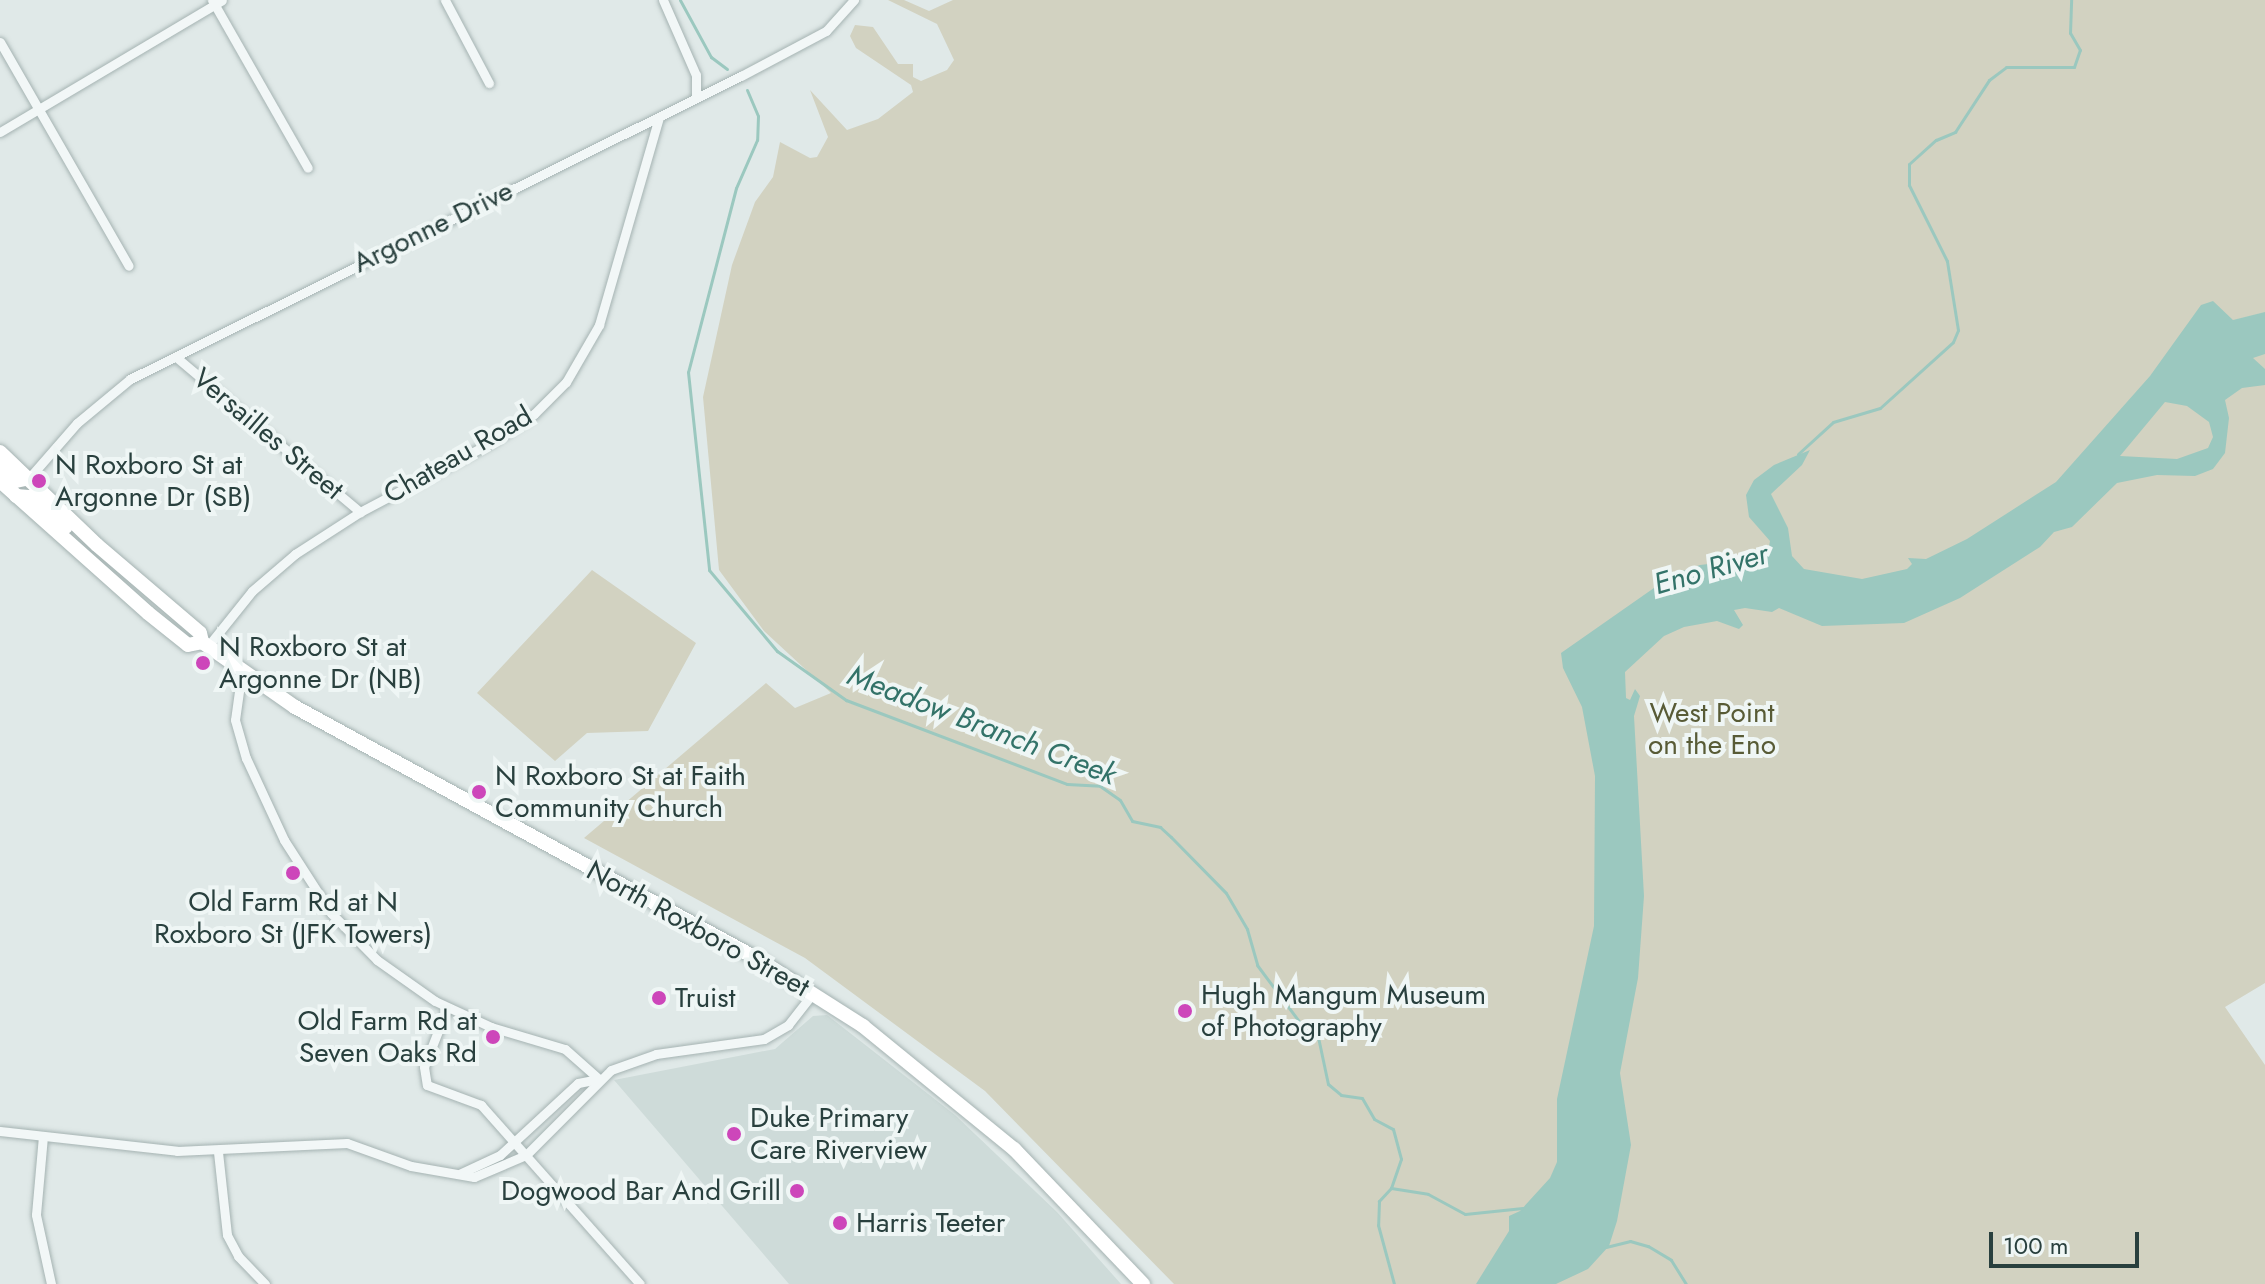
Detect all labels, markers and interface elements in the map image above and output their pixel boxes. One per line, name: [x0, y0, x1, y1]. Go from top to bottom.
street label: Argonne Drive: [348, 174, 518, 280]
street label: Versailles Street: [186, 361, 350, 507]
street label: Chateau Road: [378, 399, 538, 511]
place label: N Roxboro St at Argonne Dr (SB): [55, 448, 252, 514]
marker: N Roxboro St at Argonne Dr (SB): [30, 472, 48, 490]
water label: Eno River: [1650, 536, 1772, 602]
place label: N Roxboro St at Argonne Dr (NB): [219, 630, 422, 696]
marker: N Roxboro St at Argonne Dr (NB): [194, 654, 212, 672]
water label: Meadow Branch Creek: [843, 657, 1121, 793]
park label: West Point on the Eno: [1648, 696, 1776, 762]
place label: N Roxboro St at Faith Community Church: [495, 759, 746, 825]
marker: N Roxboro St at Faith Community Church: [470, 783, 488, 801]
street label: North Roxboro Street: [581, 854, 815, 1004]
marker: Old Farm Rd at N Roxboro St (JFK Towers): [284, 864, 302, 882]
place label: Old Farm Rd at N Roxboro St (JFK Towers): [154, 885, 432, 951]
place label: Hugh Mangum Museum of Photography: [1201, 978, 1486, 1044]
place label: Truist: [675, 981, 735, 1015]
marker: Truist: [650, 989, 668, 1007]
marker: Hugh Mangum Museum of Photography: [1176, 1002, 1194, 1020]
place label: Old Farm Rd at Seven Oaks Rd: [297, 1004, 477, 1070]
marker: Old Farm Rd at Seven Oaks Rd: [484, 1028, 502, 1046]
place label: Duke Primary Care Riverview: [750, 1101, 927, 1167]
marker: Duke Primary Care Riverview: [725, 1125, 743, 1143]
place label: Dogwood Bar And Grill: [501, 1174, 781, 1208]
marker: Dogwood Bar And Grill: [788, 1182, 806, 1200]
place label: Harris Teeter: [856, 1206, 1005, 1240]
marker: Harris Teeter: [831, 1214, 849, 1232]
scale bar: [1993, 1216, 2143, 1266]
text: 100 m: [2003, 1228, 2069, 1263]

